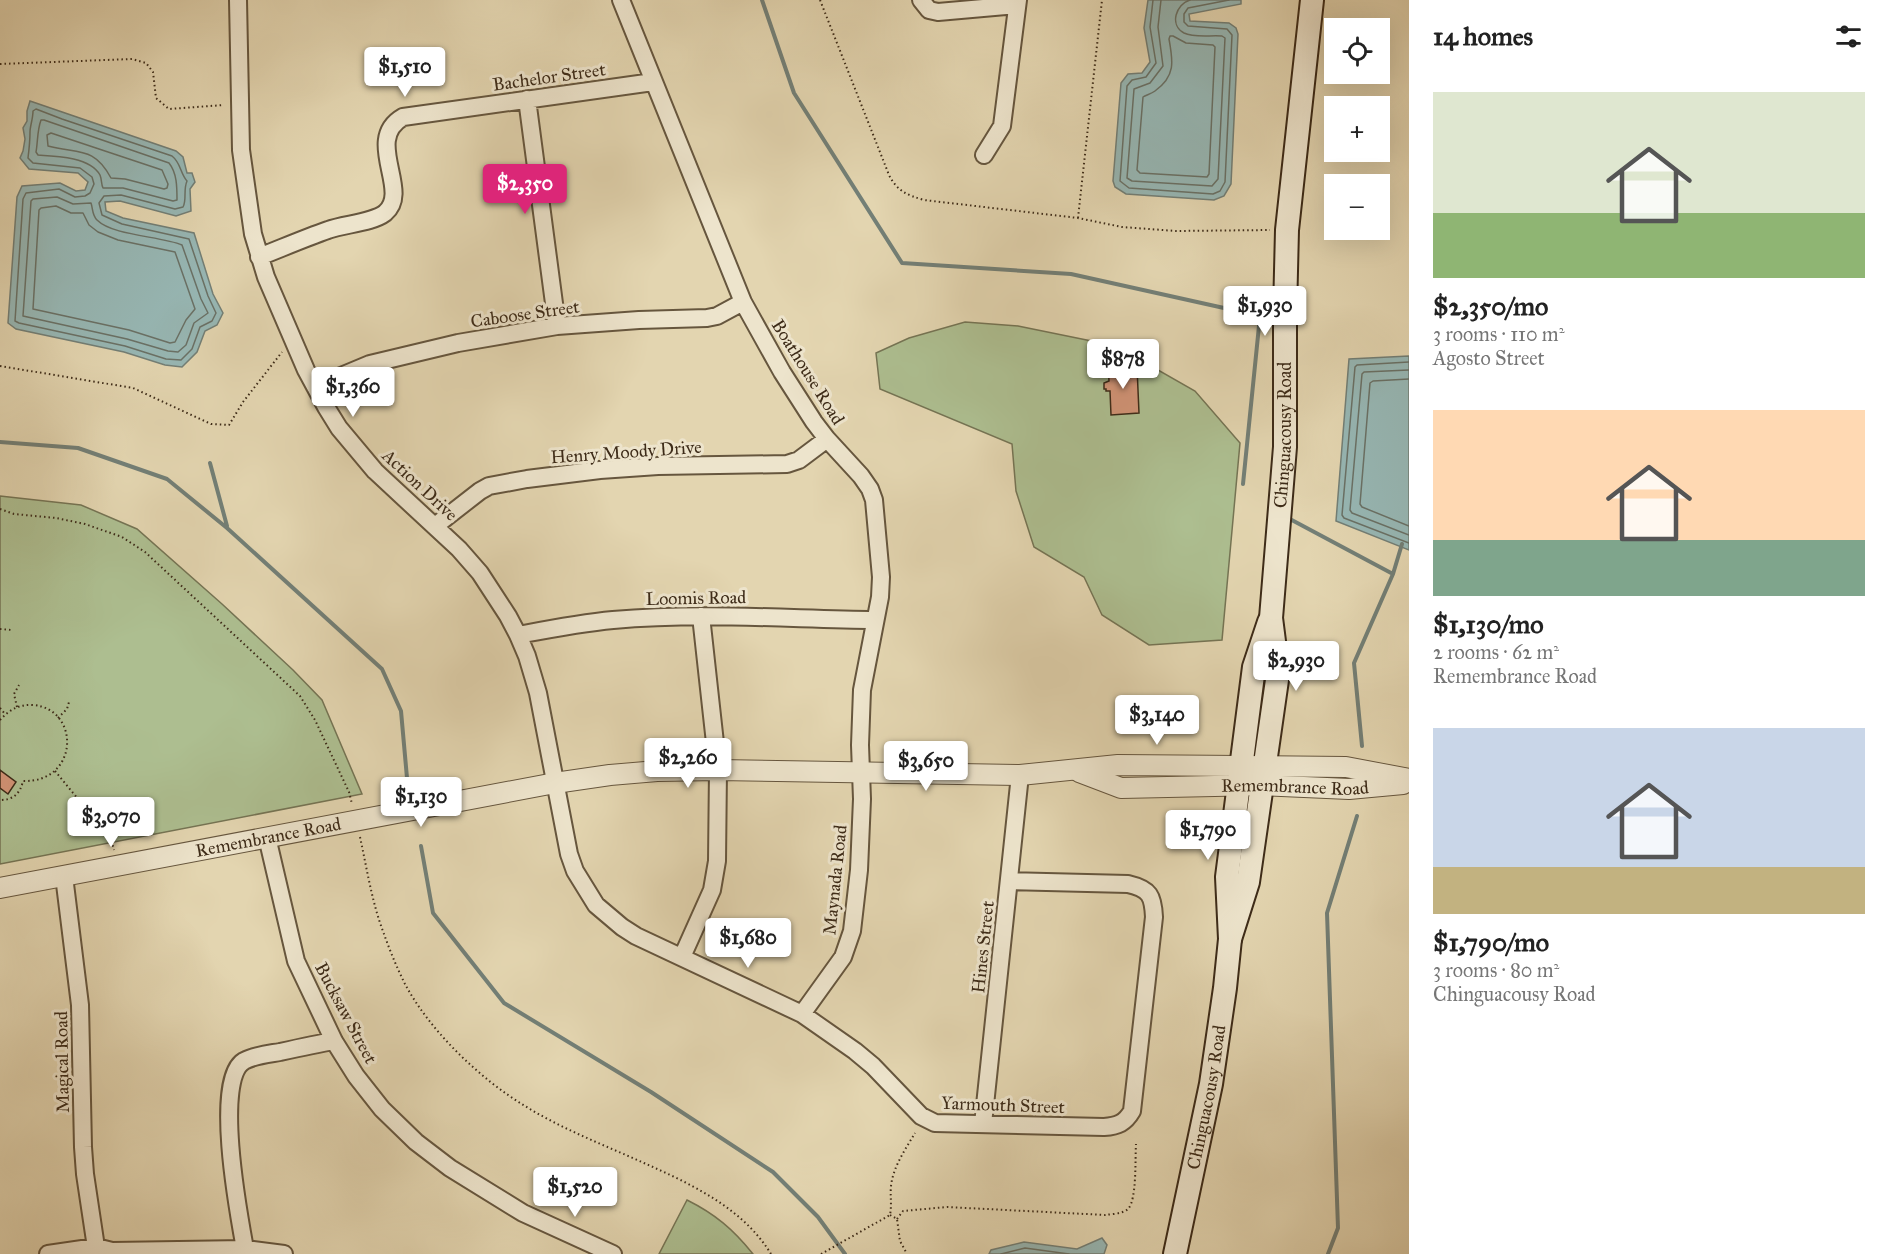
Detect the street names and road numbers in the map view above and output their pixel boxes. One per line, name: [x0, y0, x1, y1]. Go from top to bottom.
street label: Bachelor Street: [491, 58, 608, 96]
street label: Caboose Street: [469, 295, 581, 333]
street label: Boathouse Road: [767, 315, 849, 429]
street label: Chinguacousy Road: [1269, 362, 1296, 509]
street label: Henry Moody Drive: [550, 436, 702, 468]
street label: Action Drive: [377, 444, 462, 526]
street label: Loomis Road: [646, 586, 746, 610]
street label: Remembrance Road: [1221, 774, 1370, 800]
street label: Remembrance Road: [194, 813, 343, 862]
street label: Maynada Road: [818, 824, 852, 936]
street label: Hines Street: [967, 899, 999, 994]
street label: Bucksaw Street: [310, 958, 382, 1068]
street label: Magical Road: [50, 1011, 75, 1113]
street label: Chinguacousy Road: [1182, 1024, 1230, 1171]
street label: Yarmouth Street: [941, 1092, 1066, 1118]

